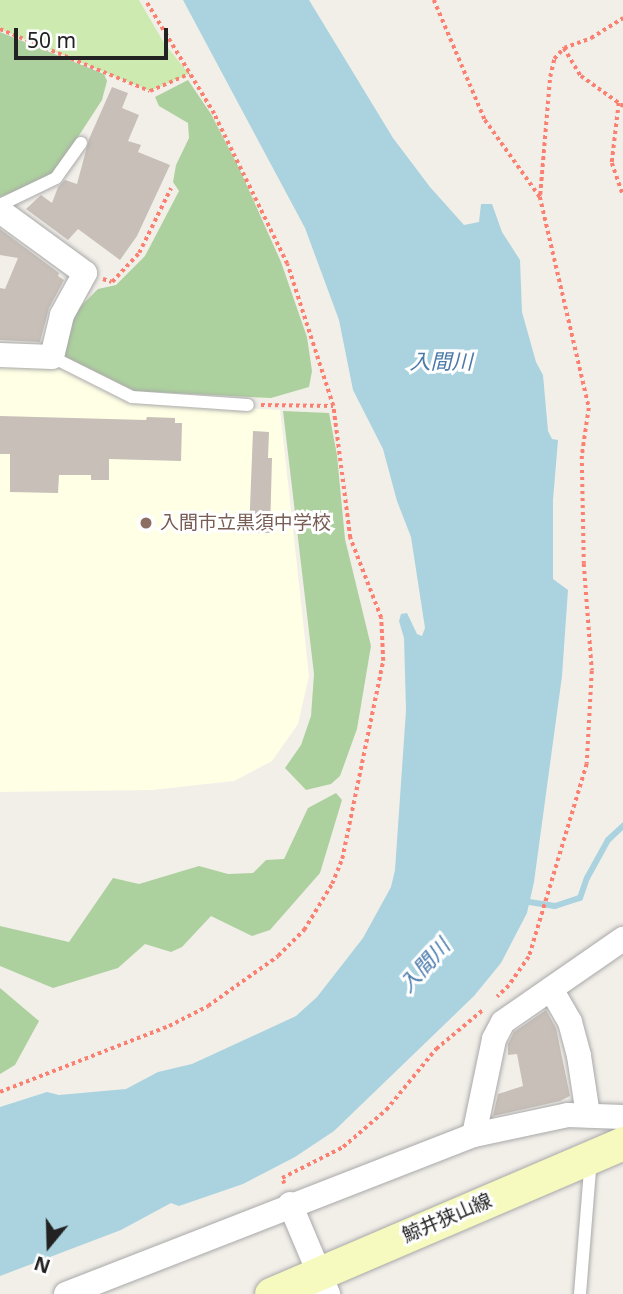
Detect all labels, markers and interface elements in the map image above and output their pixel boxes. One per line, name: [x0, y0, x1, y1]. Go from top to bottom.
scale bar: [18, 14, 172, 58]
text: 50 m: [27, 26, 76, 54]
water label: 入間川: [410, 348, 472, 374]
place label: 入間市立黒須中学校: [160, 512, 331, 534]
marker: 入間市立黒須中学校: [138, 515, 154, 531]
water label: 入間川: [394, 933, 454, 997]
street label: 鯨井狭山線: [399, 1189, 495, 1247]
north arrow: [14, 1210, 84, 1280]
text: N: [31, 1250, 54, 1280]

